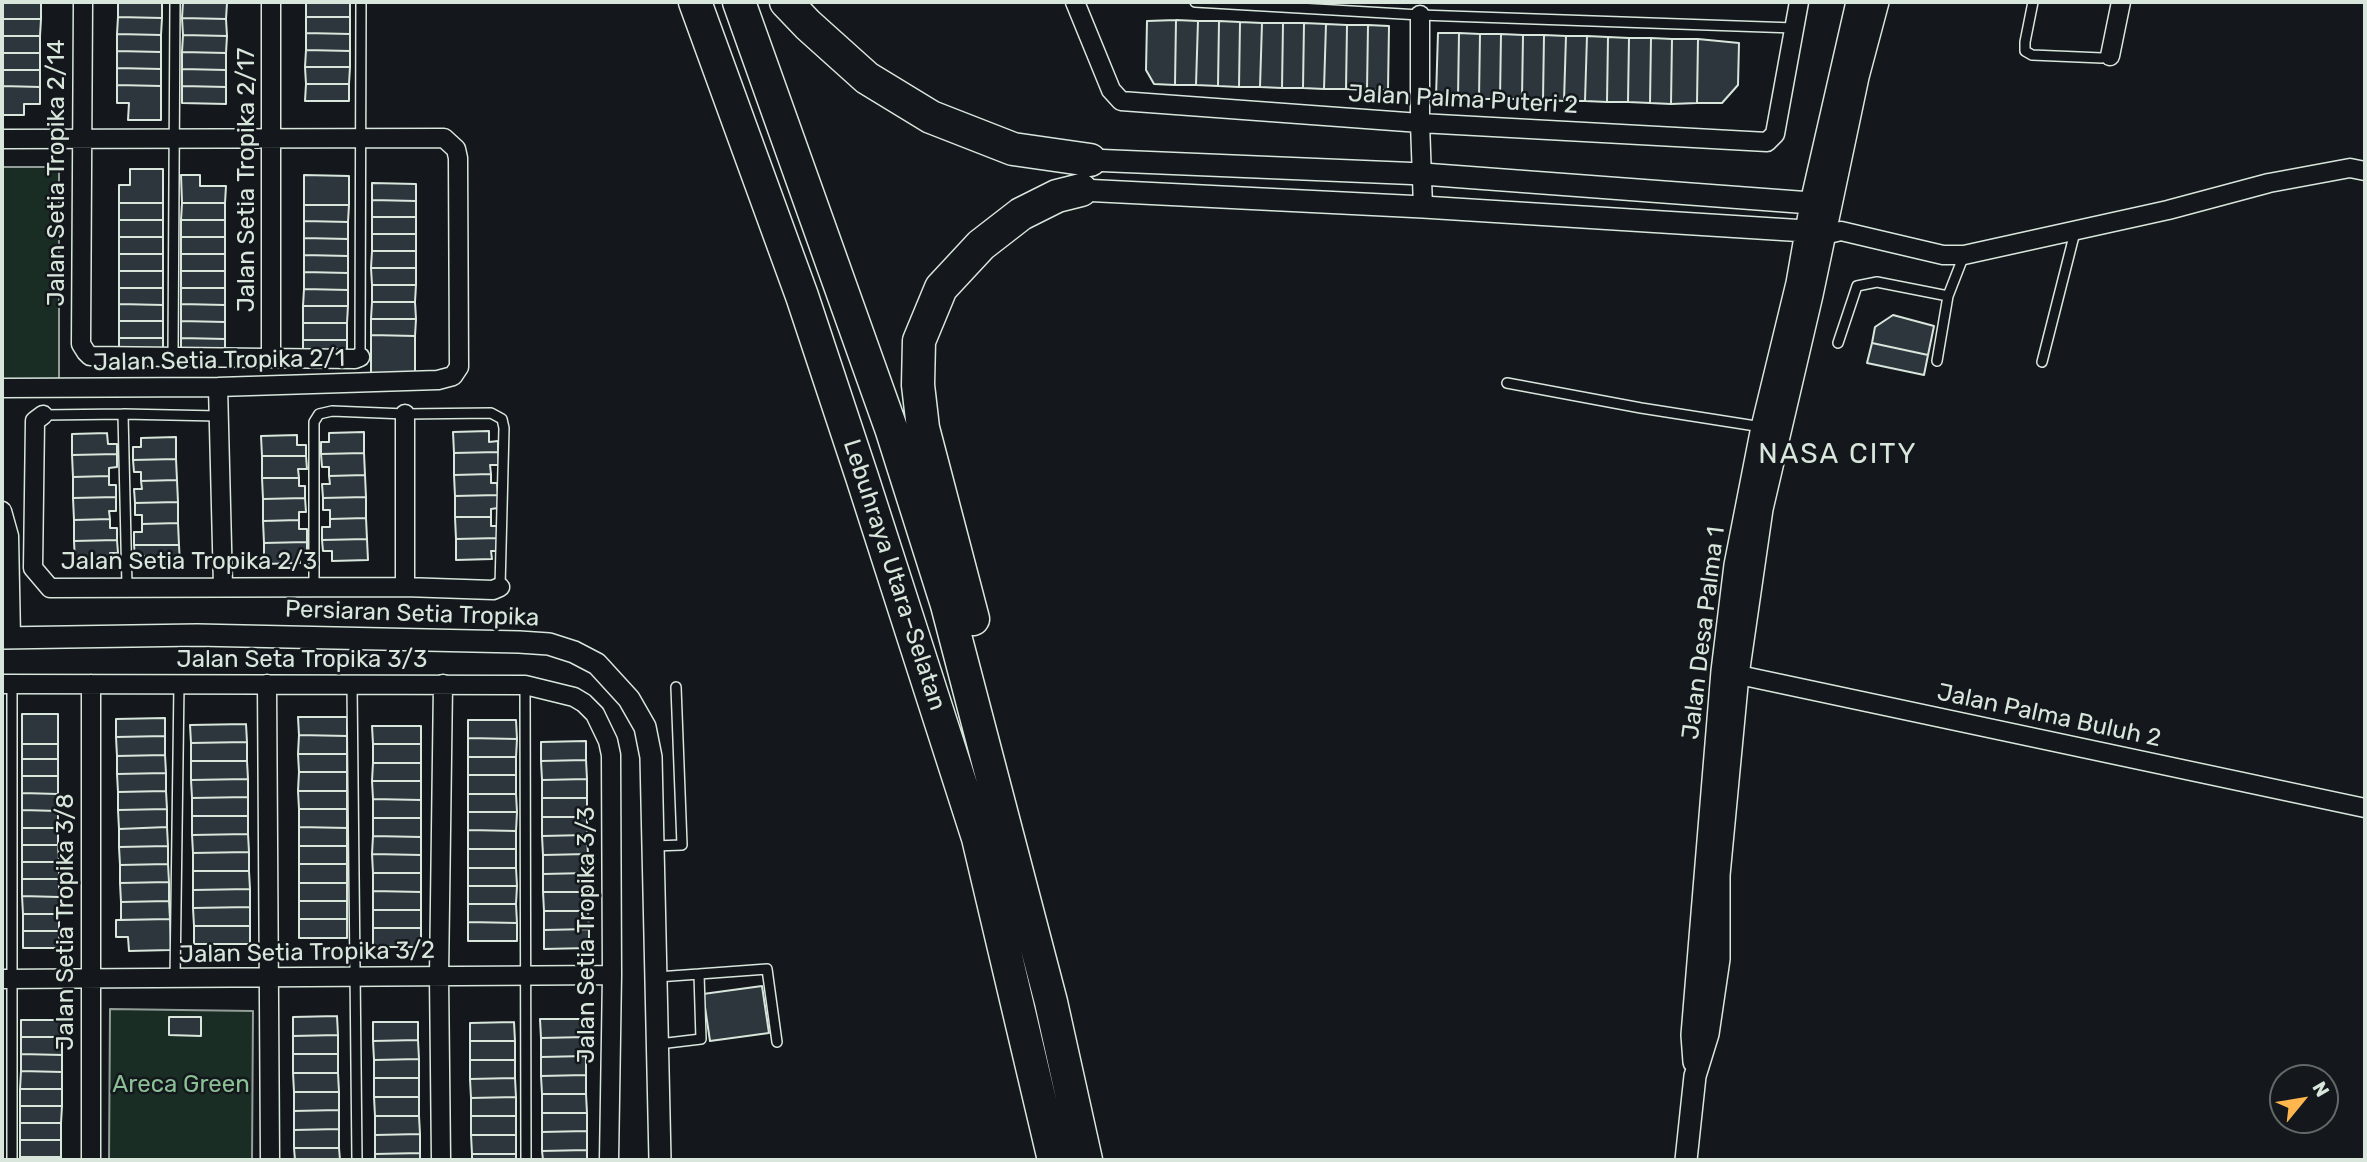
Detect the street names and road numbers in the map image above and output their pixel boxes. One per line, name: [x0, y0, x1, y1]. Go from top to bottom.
street label: Jalan Setia Tropika 2/14: [43, 39, 71, 307]
street label: Jalan Setia Tropika 2/17: [233, 48, 261, 312]
street label: Jalan Palma Puteri 2: [1347, 80, 1579, 120]
street label: Jalan Setia Tropika 2/1: [93, 344, 345, 378]
street label: Lebuhraya Utara–Selatan: [837, 436, 951, 714]
street label: Jalan Desa Palma 1: [1677, 525, 1731, 741]
street label: Jalan Setia Tropika 2/3: [61, 548, 317, 576]
street label: Persiaran Setia Tropika: [284, 595, 540, 633]
street label: Jalan Seta Tropika 3/3: [177, 646, 427, 674]
street label: Jalan Palma Buluh 2: [1935, 678, 2163, 754]
street label: Jalan Setia Tropika 3/8: [52, 793, 80, 1051]
street label: Jalan Setia Tropika 3/3: [573, 807, 601, 1063]
street label: Jalan Setia Tropika 3/2: [179, 936, 435, 970]

